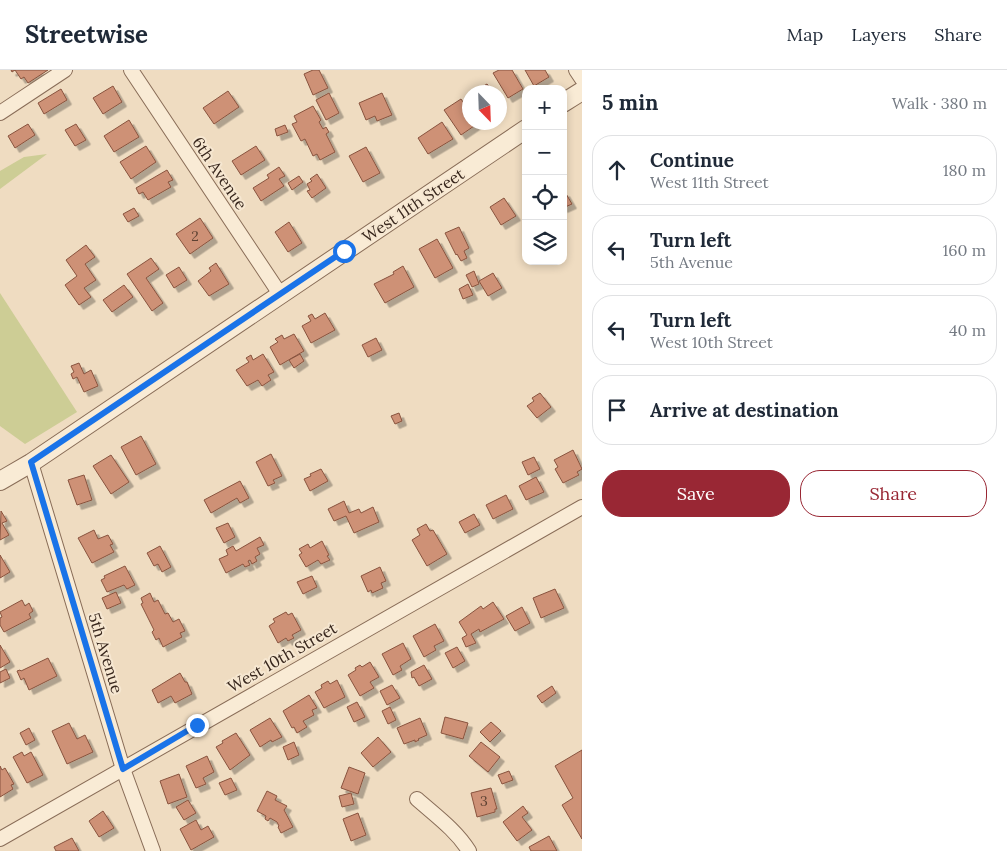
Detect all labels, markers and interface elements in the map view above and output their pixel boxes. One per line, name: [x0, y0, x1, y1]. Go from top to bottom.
text: Streetwise: [25, 19, 148, 50]
text: Map: [787, 23, 823, 46]
text: Layers: [851, 23, 906, 46]
text: Share: [934, 23, 982, 46]
north arrow: [462, 85, 507, 130]
map controls: [522, 85, 567, 265]
button: +: [522, 85, 567, 130]
text: 5 min: [602, 89, 658, 116]
text: Walk · 380 m: [892, 93, 987, 113]
button: −: [522, 130, 567, 175]
street label: 6th Avenue: [188, 133, 252, 213]
text: Continue: [650, 148, 734, 172]
icon: ahead: [603, 156, 631, 184]
text: 180 m: [943, 160, 986, 180]
street label: West 11th Street: [358, 163, 468, 247]
text: West 11th Street: [650, 172, 769, 192]
button: locate: [522, 175, 567, 220]
button: layers: [522, 220, 567, 265]
house number: 2: [191, 227, 199, 245]
text: Turn left: [650, 228, 731, 252]
icon: left: [603, 236, 631, 264]
route start: [333, 240, 356, 263]
text: 160 m: [942, 240, 986, 260]
text: 5th Avenue: [650, 252, 733, 272]
text: Turn left: [650, 308, 731, 332]
icon: left: [603, 316, 631, 344]
text: 40 m: [949, 320, 986, 340]
text: West 10th Street: [650, 332, 773, 352]
icon: arrive: [603, 396, 631, 424]
text: Arrive at destination: [650, 398, 839, 422]
button: Save: [602, 470, 790, 517]
button: Share: [800, 470, 987, 517]
street label: 5th Avenue: [84, 610, 128, 696]
street label: West 10th Street: [224, 617, 341, 696]
route end: [186, 714, 209, 737]
house number: 3: [480, 792, 488, 810]

